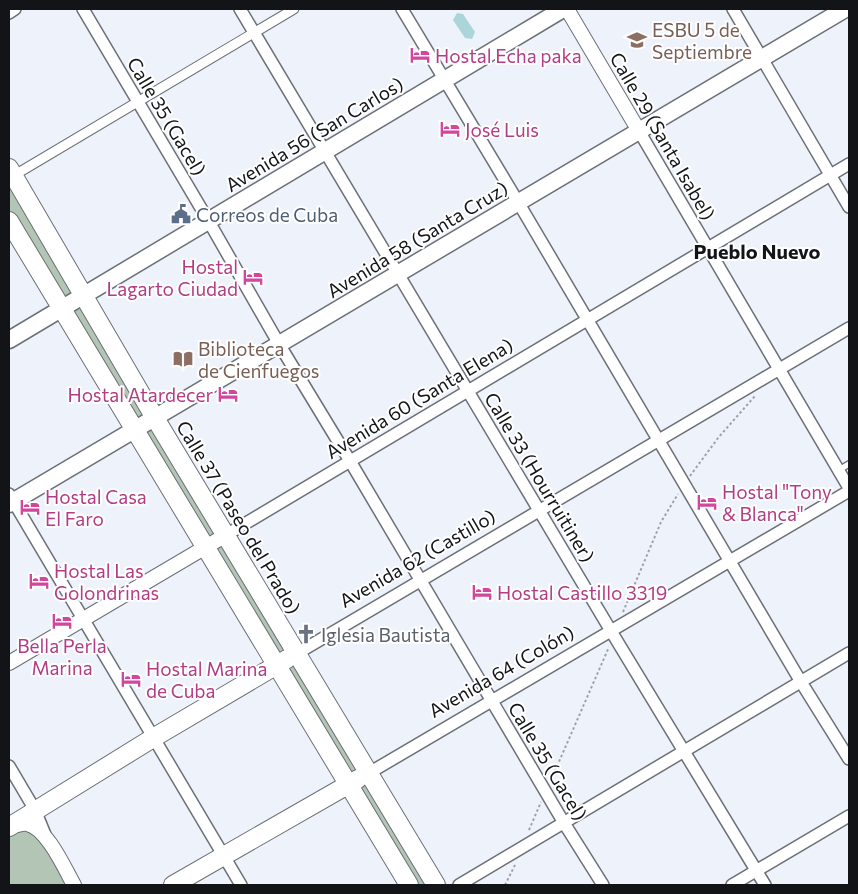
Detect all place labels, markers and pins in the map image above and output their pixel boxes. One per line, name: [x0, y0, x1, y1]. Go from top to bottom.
place label: ESBU 5 de Septiembre: [652, 18, 752, 63]
school or university icon: ESBU 5 de Septiembre: [626, 29, 648, 51]
hotel icon: Hostal Echa paka: [409, 44, 431, 66]
place label: Hostal Echa paka: [435, 44, 582, 67]
hotel icon: José Luis: [439, 118, 461, 140]
place label: José Luis: [465, 118, 539, 141]
public building icon: Correos de Cuba: [170, 203, 192, 225]
place label: Correos de Cuba: [196, 203, 338, 226]
place label: Hostal Lagarto Ciudad: [106, 255, 238, 300]
hotel icon: Hostal Lagarto Ciudad: [242, 266, 264, 288]
place label: Biblioteca de Cienfuegos: [198, 337, 320, 382]
library icon: Biblioteca de Cienfuegos: [172, 348, 194, 370]
place label: Hostal Atardecer: [67, 383, 213, 406]
hotel icon: Hostal Atardecer: [217, 383, 239, 405]
place label: Hostal "Tony & Blanca": [722, 480, 832, 525]
place label: Hostal Casa El Faro: [45, 485, 147, 530]
hotel icon: Hostal "Tony & Blanca": [696, 491, 718, 513]
hotel icon: Hostal Casa El Faro: [19, 496, 41, 518]
place label: Hostal Las Golondrinas: [54, 559, 159, 604]
hotel icon: Hostal Las Golondrinas: [28, 570, 50, 592]
hotel icon: Hostal Castillo 3319: [471, 581, 493, 603]
place label: Hostal Castillo 3319: [497, 581, 667, 604]
hotel icon: Bella Perla Marina: [51, 610, 73, 632]
church icon: Iglesia Bautista: [295, 623, 317, 645]
place label: Iglesia Bautista: [321, 623, 450, 646]
place label: Bella Perla Marina: [17, 634, 107, 679]
place label: Hostal Marina de Cuba: [146, 657, 267, 702]
hotel icon: Hostal Marina de Cuba: [120, 668, 142, 690]

